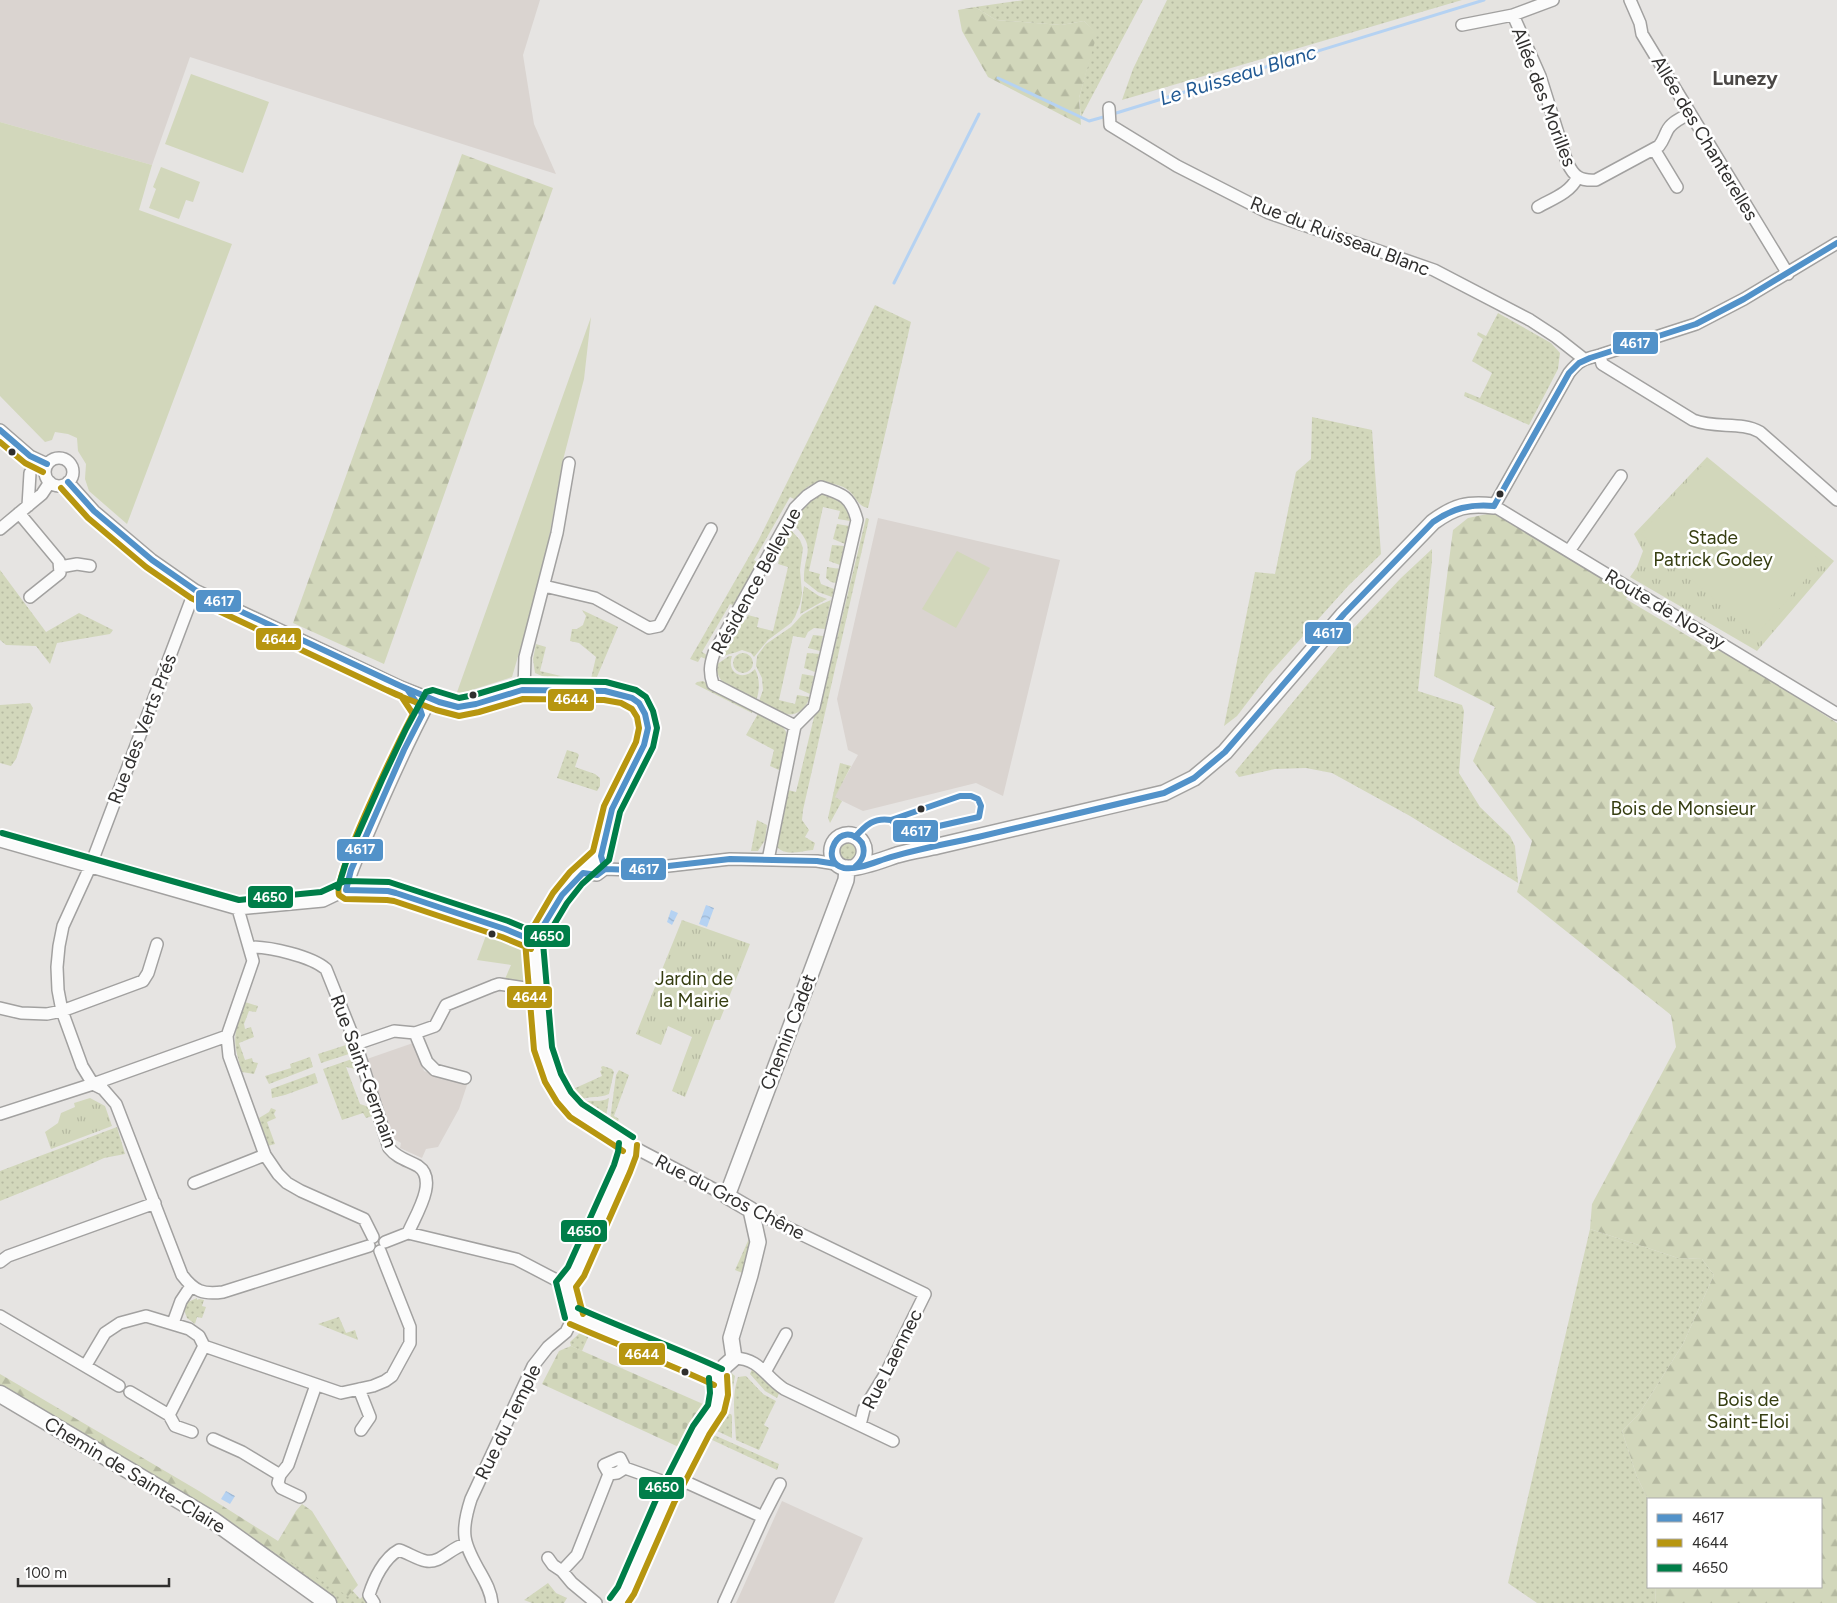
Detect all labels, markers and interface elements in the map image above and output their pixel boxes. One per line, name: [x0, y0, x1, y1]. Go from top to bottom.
street label: Allée des Morilles: [1507, 24, 1581, 170]
water label: Le Ruisseau Blanc: [1157, 40, 1319, 110]
street label: Allée des Chanterelles: [1647, 51, 1763, 225]
district label: Lunezy: [1712, 66, 1778, 90]
street label: Rue du Ruisseau Blanc: [1247, 191, 1433, 281]
line badge: 4617: [1612, 331, 1659, 355]
text: 4617: [1620, 335, 1651, 352]
unlabelled marker: [7, 447, 17, 457]
unlabelled marker: [1495, 489, 1505, 499]
street label: Résidence Bellevue: [706, 504, 806, 658]
park label: Stade Patrick Godey: [1653, 526, 1773, 571]
street label: Route de Nozay: [1601, 564, 1729, 654]
line badge: 4617: [195, 589, 242, 613]
text: 4617: [204, 593, 235, 610]
line badge: 4617: [1304, 621, 1352, 645]
text: 4617: [1313, 625, 1344, 642]
line badge: 4644: [255, 627, 302, 651]
text: 4644: [262, 631, 296, 648]
street label: Rue des Verts Prés: [103, 650, 181, 807]
line badge: 4644: [547, 688, 595, 712]
unlabelled marker: [468, 690, 478, 700]
text: 4644: [554, 691, 588, 708]
park label: Bois de Monsieur: [1610, 797, 1756, 820]
unlabelled marker: [916, 804, 926, 814]
line badge: 4617: [892, 819, 939, 843]
text: 4617: [901, 823, 932, 840]
line badge: 4617: [336, 838, 384, 862]
text: 4617: [345, 841, 376, 858]
line badge: 4617: [620, 857, 667, 881]
text: 4617: [629, 861, 660, 878]
line badge: 4650: [247, 885, 294, 909]
text: 4650: [253, 889, 287, 906]
line badge: 4650: [523, 924, 571, 948]
text: 4650: [530, 928, 564, 945]
unlabelled marker: [487, 929, 497, 939]
park label: Jardin de la Mairie: [655, 967, 733, 1012]
street label: Chemin Cadet: [755, 971, 821, 1093]
line badge: 4644: [506, 985, 553, 1009]
text: 4644: [513, 989, 547, 1006]
street label: Rue Saint-Germain: [326, 991, 402, 1151]
street label: Rue du Gros Chêne: [651, 1149, 809, 1245]
line badge: 4650: [560, 1219, 608, 1243]
text: 4650: [567, 1223, 601, 1240]
street label: Rue Laennec: [857, 1305, 927, 1413]
line badge: 4644: [618, 1342, 666, 1366]
text: 4644: [625, 1346, 659, 1363]
street label: Rue du Temple: [470, 1360, 546, 1484]
unlabelled marker: [680, 1367, 690, 1377]
park label: Bois de Saint-Eloi: [1707, 1388, 1789, 1433]
street label: Chemin de Sainte-Claire: [40, 1412, 230, 1538]
line badge: 4650: [638, 1476, 685, 1500]
text: 4650: [645, 1479, 679, 1496]
legend: [1647, 1498, 1822, 1588]
text: 4617: [1692, 1509, 1724, 1527]
text: 4644: [1692, 1534, 1728, 1552]
scale bar: [18, 1556, 169, 1588]
text: 4650: [1692, 1559, 1728, 1577]
text: 100 m: [25, 1564, 67, 1582]

